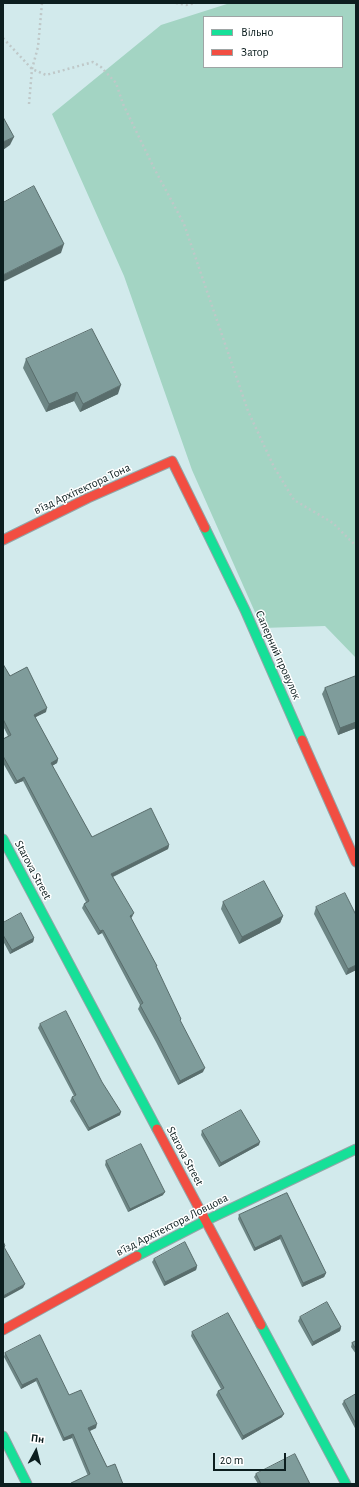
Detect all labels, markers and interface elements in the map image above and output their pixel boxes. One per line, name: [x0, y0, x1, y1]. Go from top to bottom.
legend: [203, 16, 343, 68]
text: Вільно: [241, 26, 273, 38]
text: Затор: [241, 46, 269, 58]
street label: в’їзд Архітектора Тона: [31, 460, 133, 518]
street label: Саперний провулок: [252, 608, 304, 702]
street label: Starova Street: [11, 838, 55, 902]
street label: Starova Street: [163, 1124, 207, 1188]
street label: в’їзд Архітектора Ловцова: [114, 1190, 230, 1260]
north arrow: [16, 1431, 56, 1471]
text: Пн: [30, 1432, 45, 1445]
scale bar: [215, 1445, 288, 1471]
text: 20 m: [220, 1454, 243, 1466]

